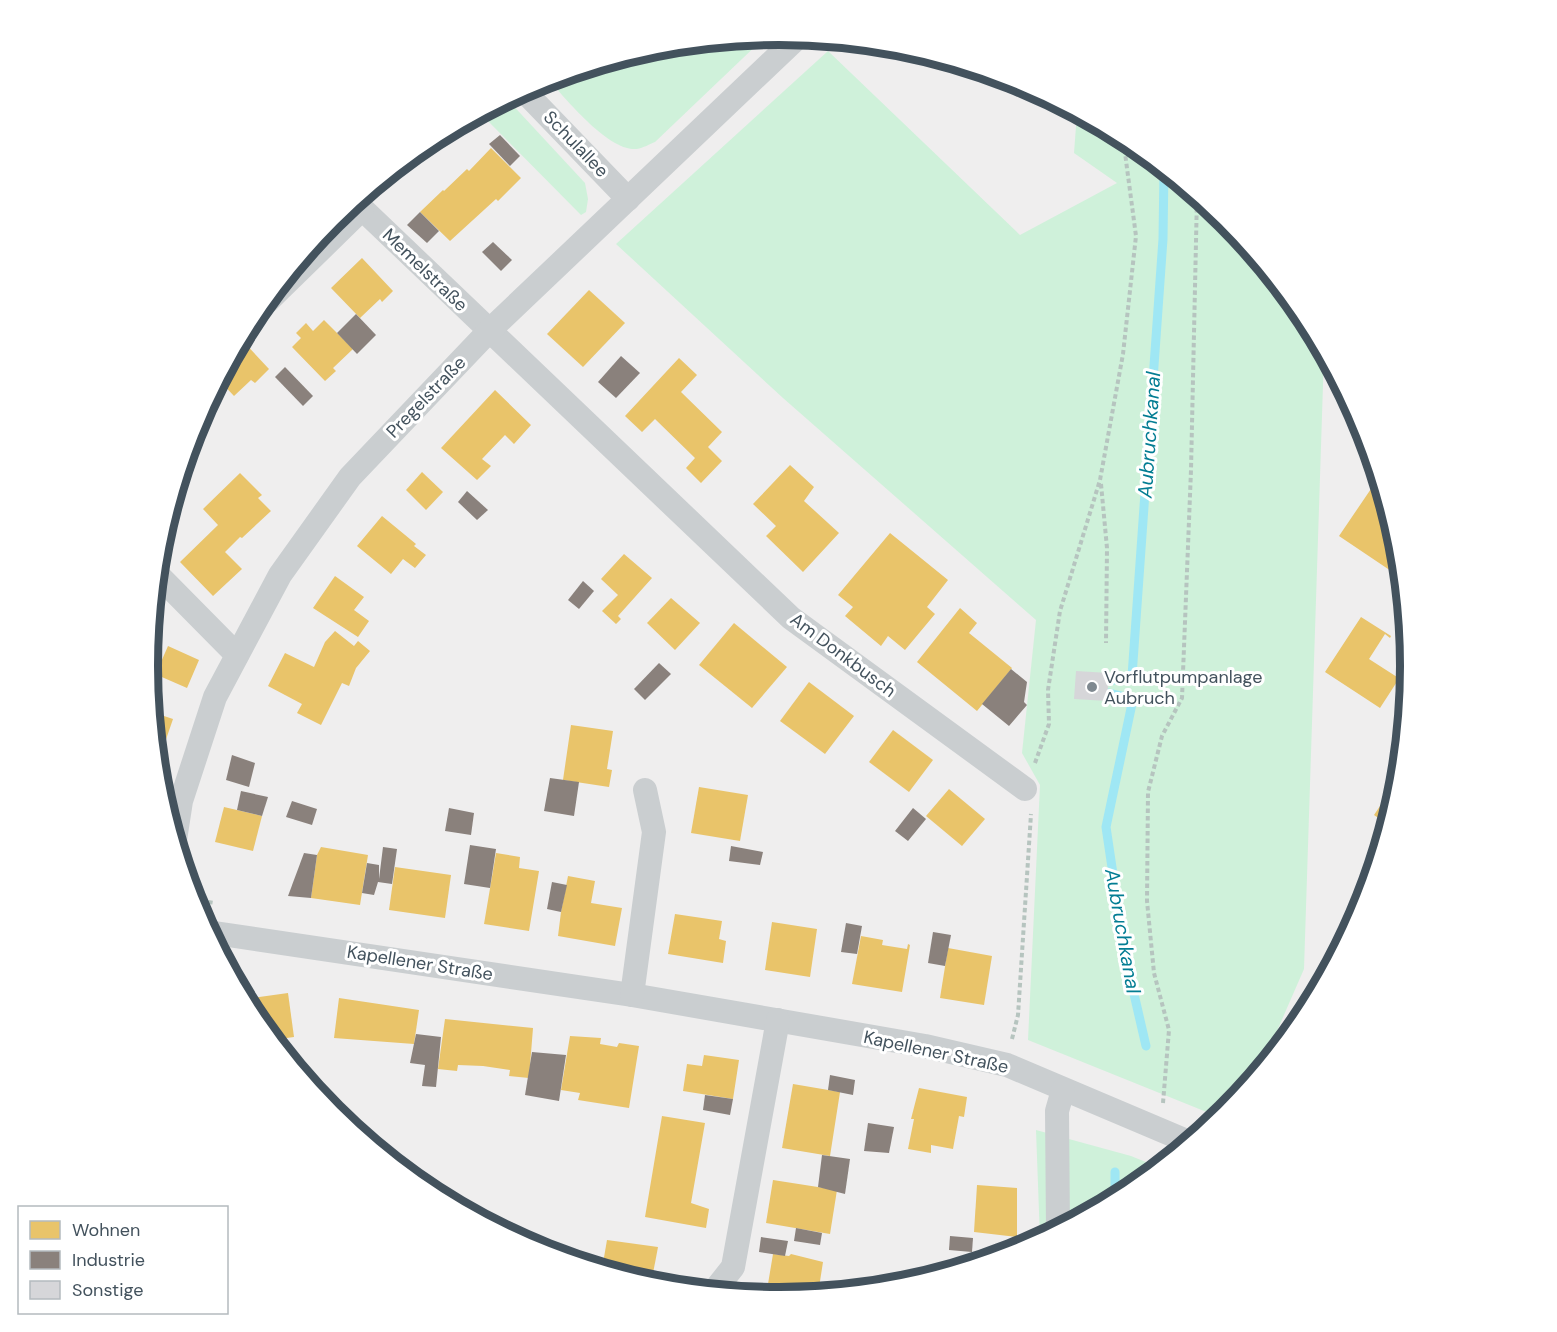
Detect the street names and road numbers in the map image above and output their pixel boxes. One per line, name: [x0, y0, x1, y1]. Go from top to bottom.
street label: Schulallee: [538, 106, 614, 182]
street label: Memelstraße: [377, 223, 473, 317]
street label: Pregelstraße: [381, 351, 471, 443]
street label: Am Donkbusch: [785, 607, 901, 703]
street label: Kapellener Straße: [345, 940, 495, 986]
street label: Kapellener Straße: [861, 1025, 1011, 1079]

